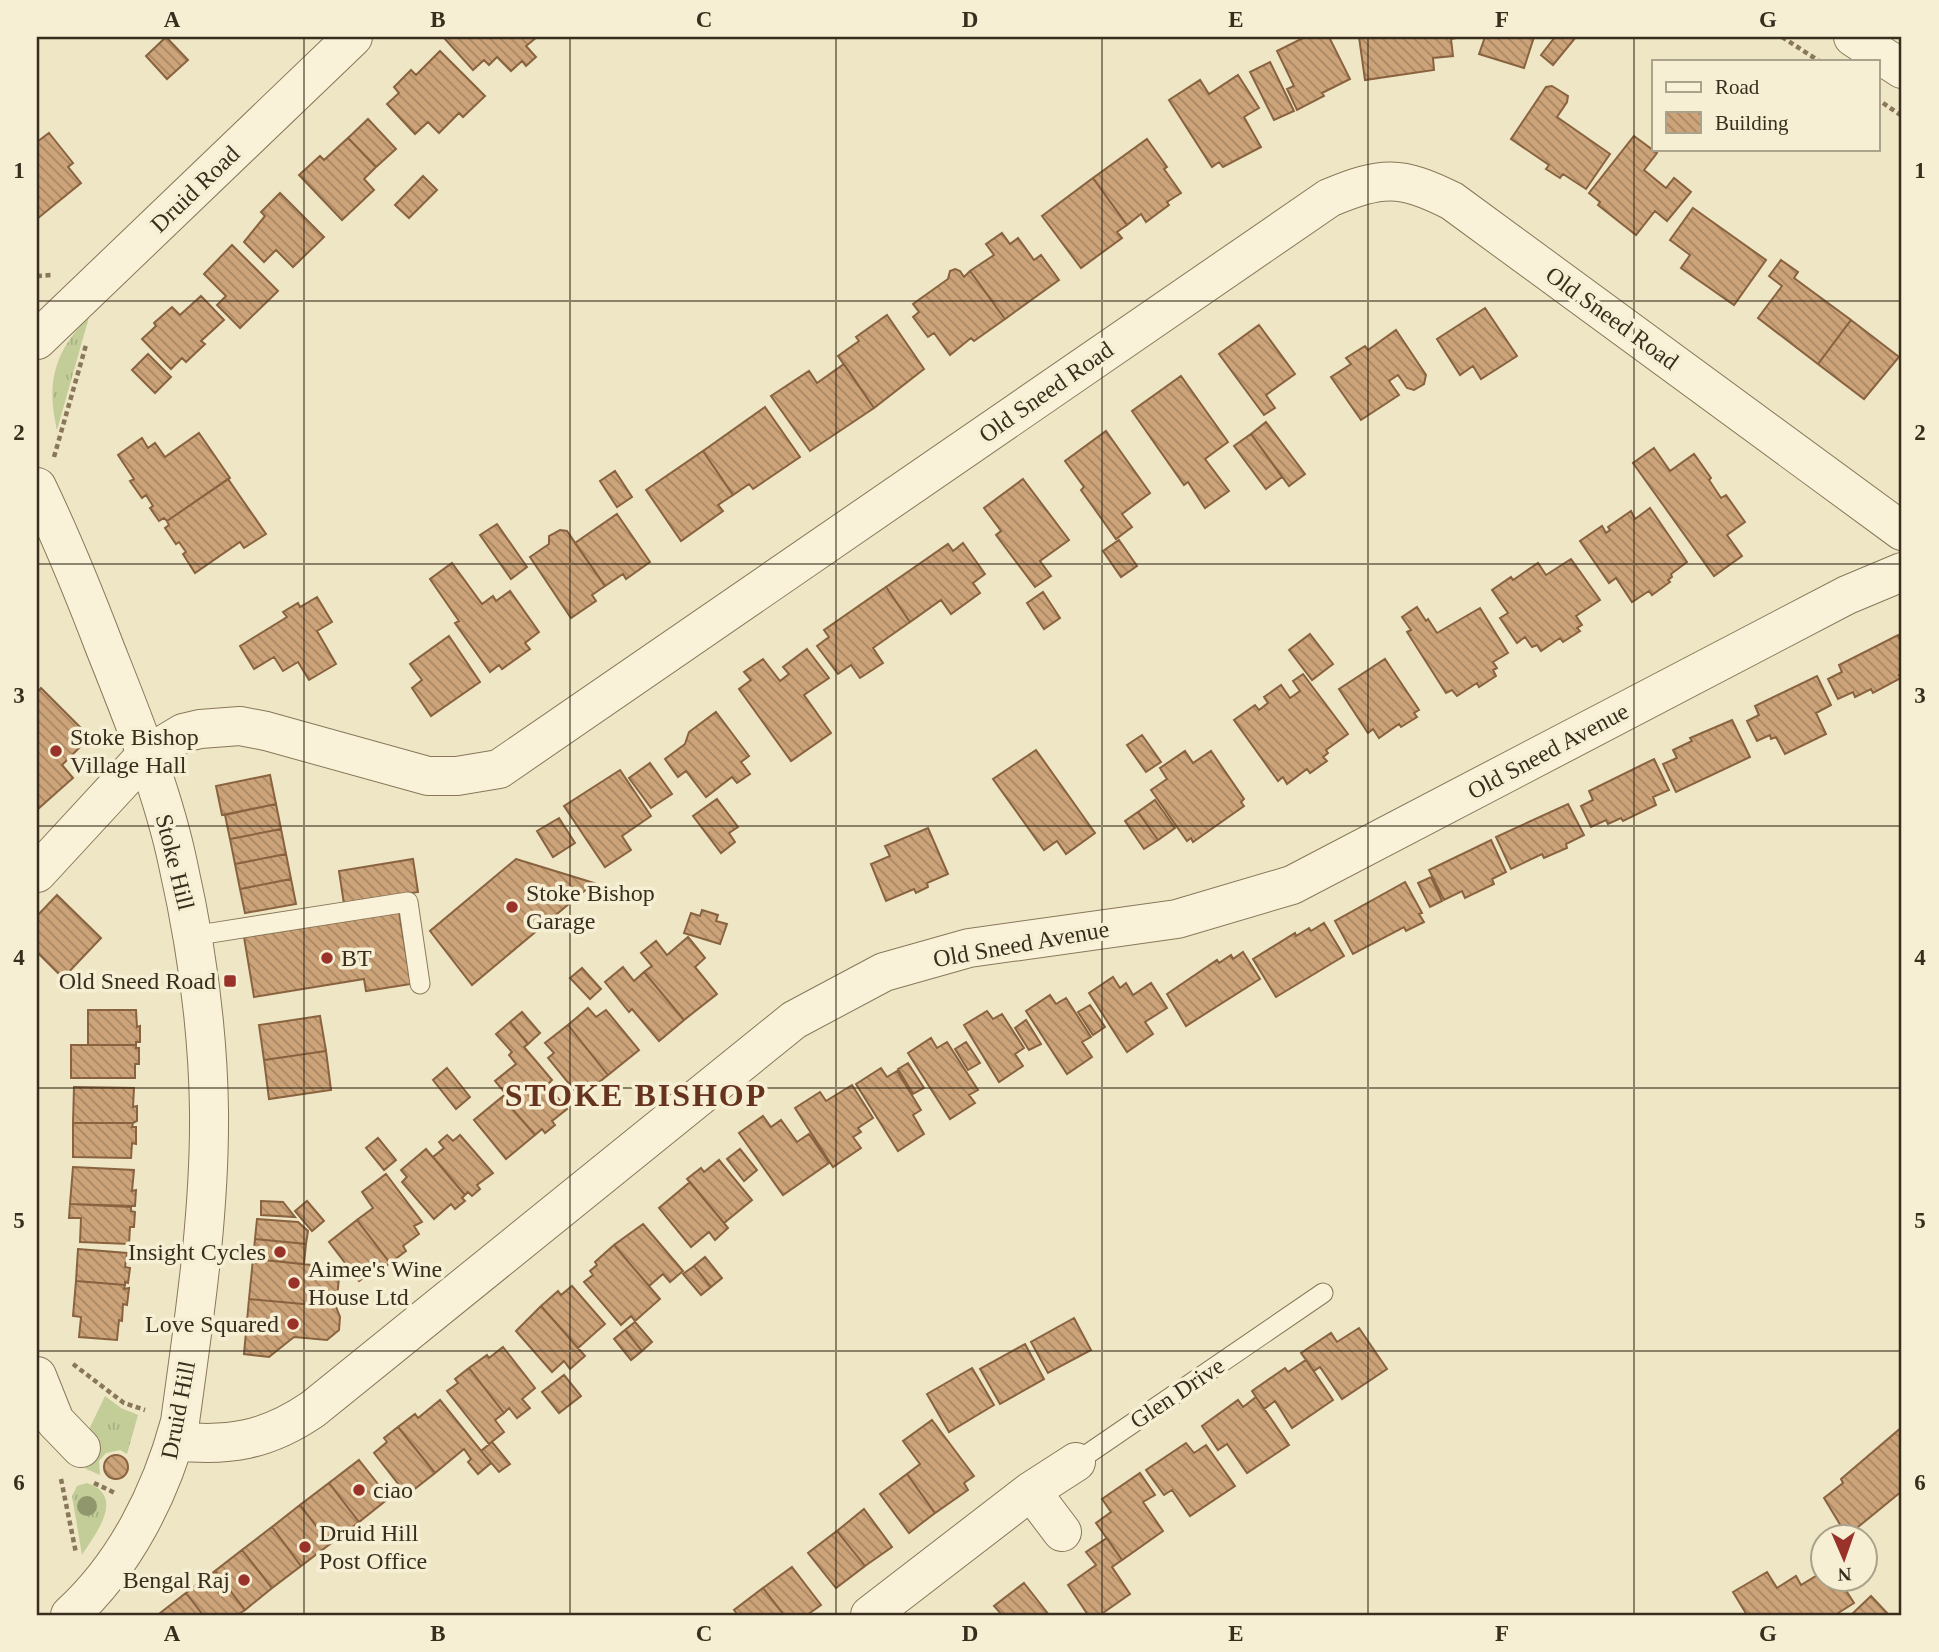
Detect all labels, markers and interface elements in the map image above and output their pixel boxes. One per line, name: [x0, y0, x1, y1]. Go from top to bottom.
text: A: [164, 7, 181, 32]
text: B: [430, 7, 446, 32]
text: C: [696, 7, 712, 32]
text: D: [962, 7, 978, 32]
text: E: [1228, 7, 1244, 32]
text: F: [1495, 7, 1509, 32]
text: G: [1759, 7, 1777, 32]
legend: [1652, 60, 1880, 150]
text: Road: [1715, 75, 1760, 99]
text: Building: [1715, 111, 1789, 135]
street label: Druid Road: [145, 141, 245, 237]
text: 1: [13, 158, 25, 183]
text: 1: [1914, 158, 1926, 183]
street label: Old Sneed Road: [1541, 261, 1683, 375]
street label: Old Sneed Road: [974, 336, 1118, 448]
text: 2: [13, 420, 25, 445]
text: 2: [1914, 420, 1926, 445]
text: 3: [13, 683, 25, 708]
text: 3: [1914, 683, 1926, 708]
street label: Old Sneed Avenue: [1463, 698, 1633, 804]
place label: Stoke Bishop Village Hall: [70, 724, 199, 778]
marker: Stoke Bishop Village Hall: [48, 743, 64, 759]
street label: Stoke Hill: [151, 811, 200, 913]
place label: Stoke Bishop Garage: [526, 880, 655, 934]
marker: Stoke Bishop Garage: [504, 899, 520, 915]
street label: Old Sneed Avenue: [931, 916, 1111, 972]
text: 4: [13, 945, 25, 970]
place label: BT: [341, 945, 372, 971]
text: 4: [1914, 945, 1926, 970]
marker: BT: [319, 950, 335, 966]
place label: Old Sneed Road: [59, 968, 216, 994]
marker: Old Sneed Road: [222, 973, 238, 989]
district label: STOKE BISHOP: [505, 1077, 767, 1113]
text: 5: [13, 1208, 25, 1233]
text: 5: [1914, 1208, 1926, 1233]
place label: Insight Cycles: [128, 1239, 266, 1265]
marker: Insight Cycles: [272, 1244, 288, 1260]
place label: Aimee's Wine House Ltd: [308, 1256, 442, 1310]
marker: Aimee's Wine House Ltd: [286, 1275, 302, 1291]
place label: Love Squared: [145, 1311, 279, 1337]
marker: Love Squared: [285, 1316, 301, 1332]
street label: Glen Drive: [1125, 1352, 1229, 1434]
street label: Druid Hill: [156, 1358, 200, 1461]
text: 6: [13, 1470, 25, 1495]
text: 6: [1914, 1470, 1926, 1495]
place label: ciao: [373, 1477, 413, 1503]
marker: ciao: [351, 1482, 367, 1498]
place label: Druid Hill Post Office: [319, 1520, 427, 1574]
north arrow: [1810, 1522, 1880, 1592]
marker: Druid Hill Post Office: [297, 1539, 313, 1555]
text: N: [1837, 1564, 1852, 1585]
place label: Bengal Raj: [123, 1567, 230, 1593]
marker: Bengal Raj: [236, 1572, 252, 1588]
text: A: [164, 1621, 181, 1646]
text: B: [430, 1621, 446, 1646]
text: C: [696, 1621, 712, 1646]
text: D: [962, 1621, 978, 1646]
text: E: [1228, 1621, 1244, 1646]
text: F: [1495, 1621, 1509, 1646]
text: G: [1759, 1621, 1777, 1646]

